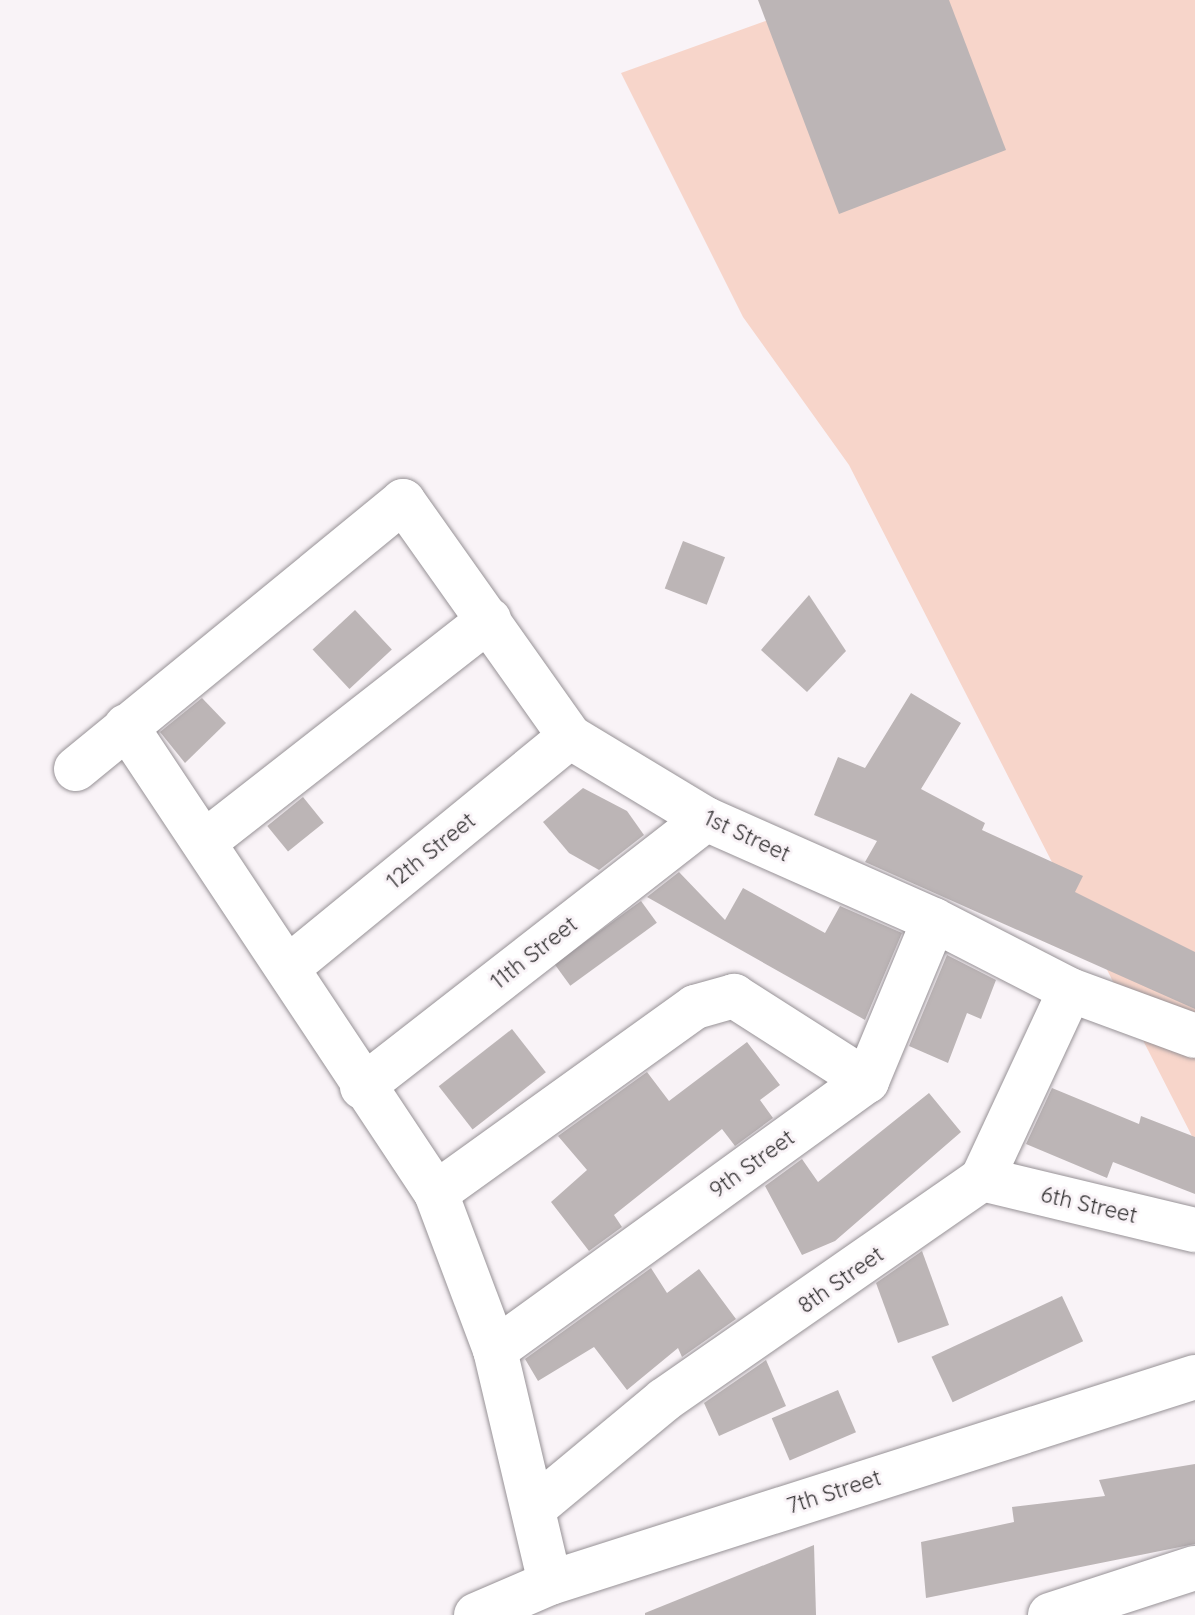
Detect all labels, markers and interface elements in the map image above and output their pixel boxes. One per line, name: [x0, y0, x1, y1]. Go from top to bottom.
street label: 1st Street: [700, 805, 794, 867]
street label: 12th Street: [381, 807, 481, 895]
street label: 11th Street: [486, 911, 582, 995]
street label: 9th Street: [704, 1124, 800, 1204]
street label: 6th Street: [1038, 1181, 1140, 1229]
street label: 8th Street: [793, 1241, 889, 1319]
street label: 7th Street: [784, 1464, 884, 1520]

